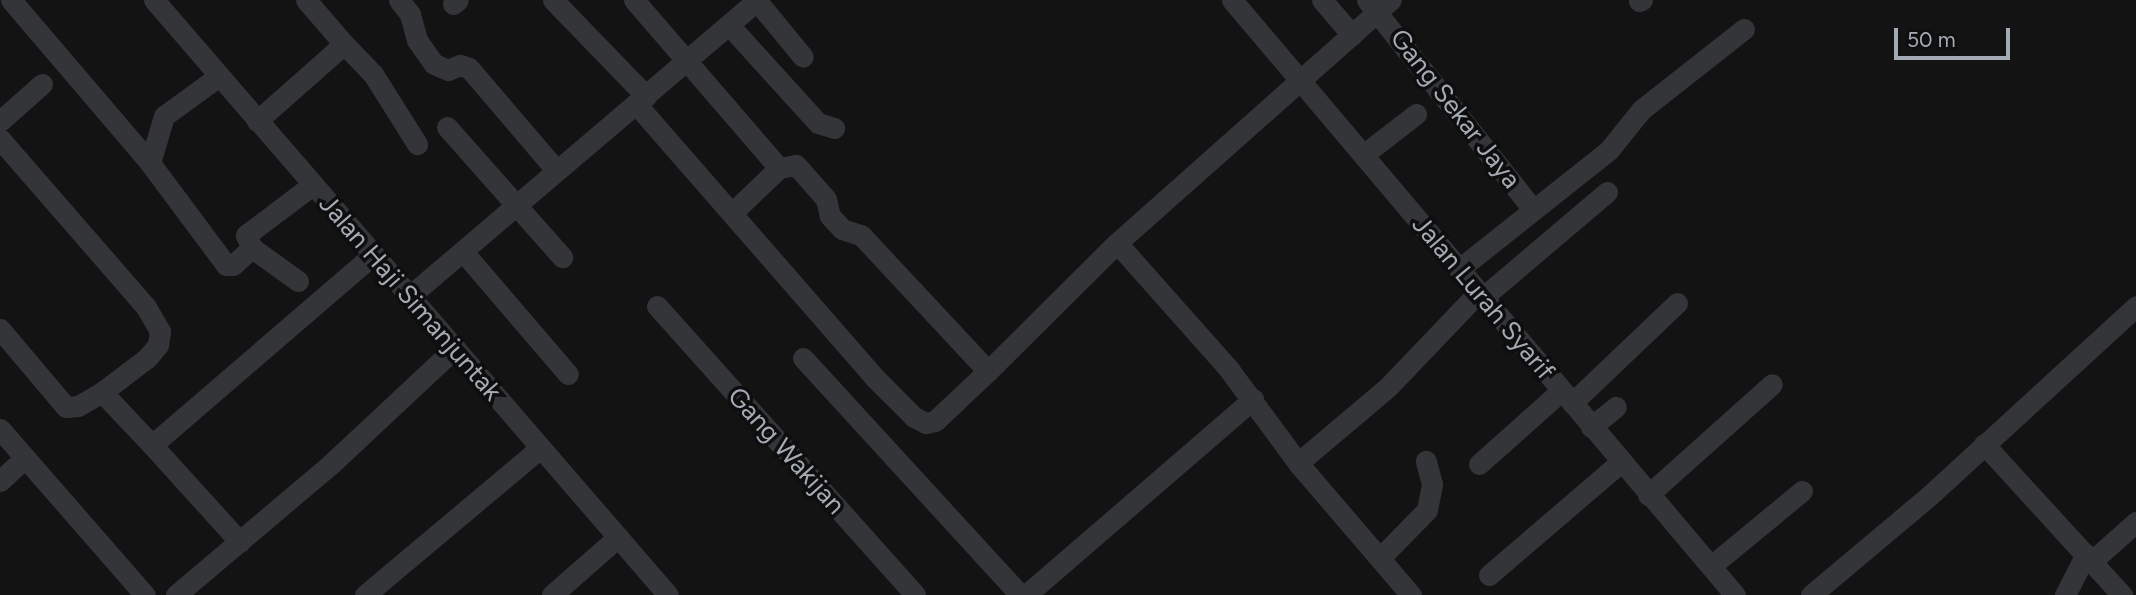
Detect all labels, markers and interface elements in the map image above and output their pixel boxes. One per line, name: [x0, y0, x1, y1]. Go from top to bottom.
scale bar: [1898, 14, 2014, 58]
street label: Gang Sekar Jaya: [1383, 23, 1527, 195]
text: 50 m: [1907, 27, 1956, 52]
street label: Jalan Haji Simanjuntak: [312, 189, 508, 407]
street label: Jalan Lurah Syarif: [1405, 210, 1561, 386]
street label: Gang Wakijan: [721, 381, 851, 521]

